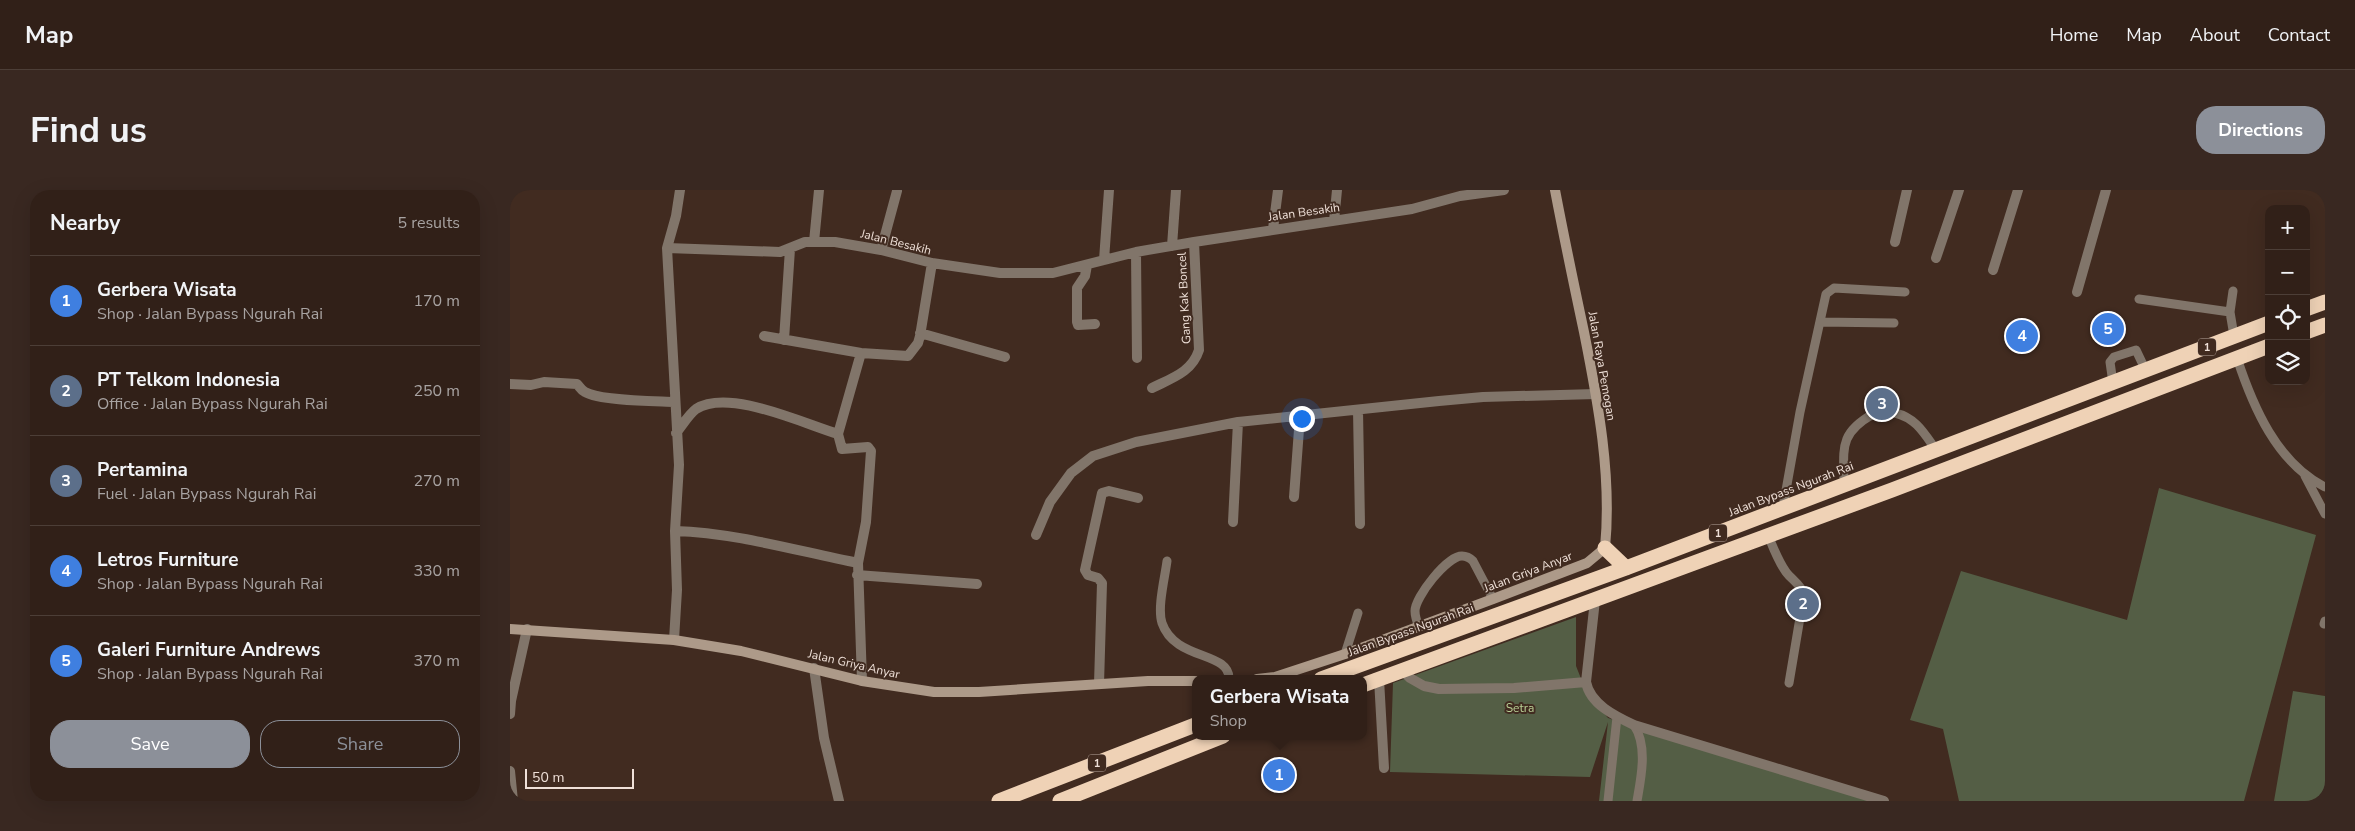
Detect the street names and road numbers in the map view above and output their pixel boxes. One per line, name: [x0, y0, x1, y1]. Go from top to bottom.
street label: Jalan Besakih: [1266, 199, 1341, 225]
street label: Jalan Besakih: [858, 225, 933, 259]
street label: Gang Kak Boncel: [1174, 251, 1194, 344]
street label: Jalan Raya Pemogan: [1584, 309, 1619, 422]
road number: 1: [2198, 338, 2216, 356]
street label: Jalan Bypass Ngurah Rai: [1725, 458, 1856, 521]
road number: 1: [1709, 524, 1727, 542]
street label: Jalan Griya Anyar: [1481, 548, 1575, 597]
street label: Jalan Bypass Ngurah Rai: [1345, 600, 1476, 661]
street label: Jalan Griya Anyar: [806, 645, 902, 682]
road number: 1: [1088, 754, 1106, 772]

